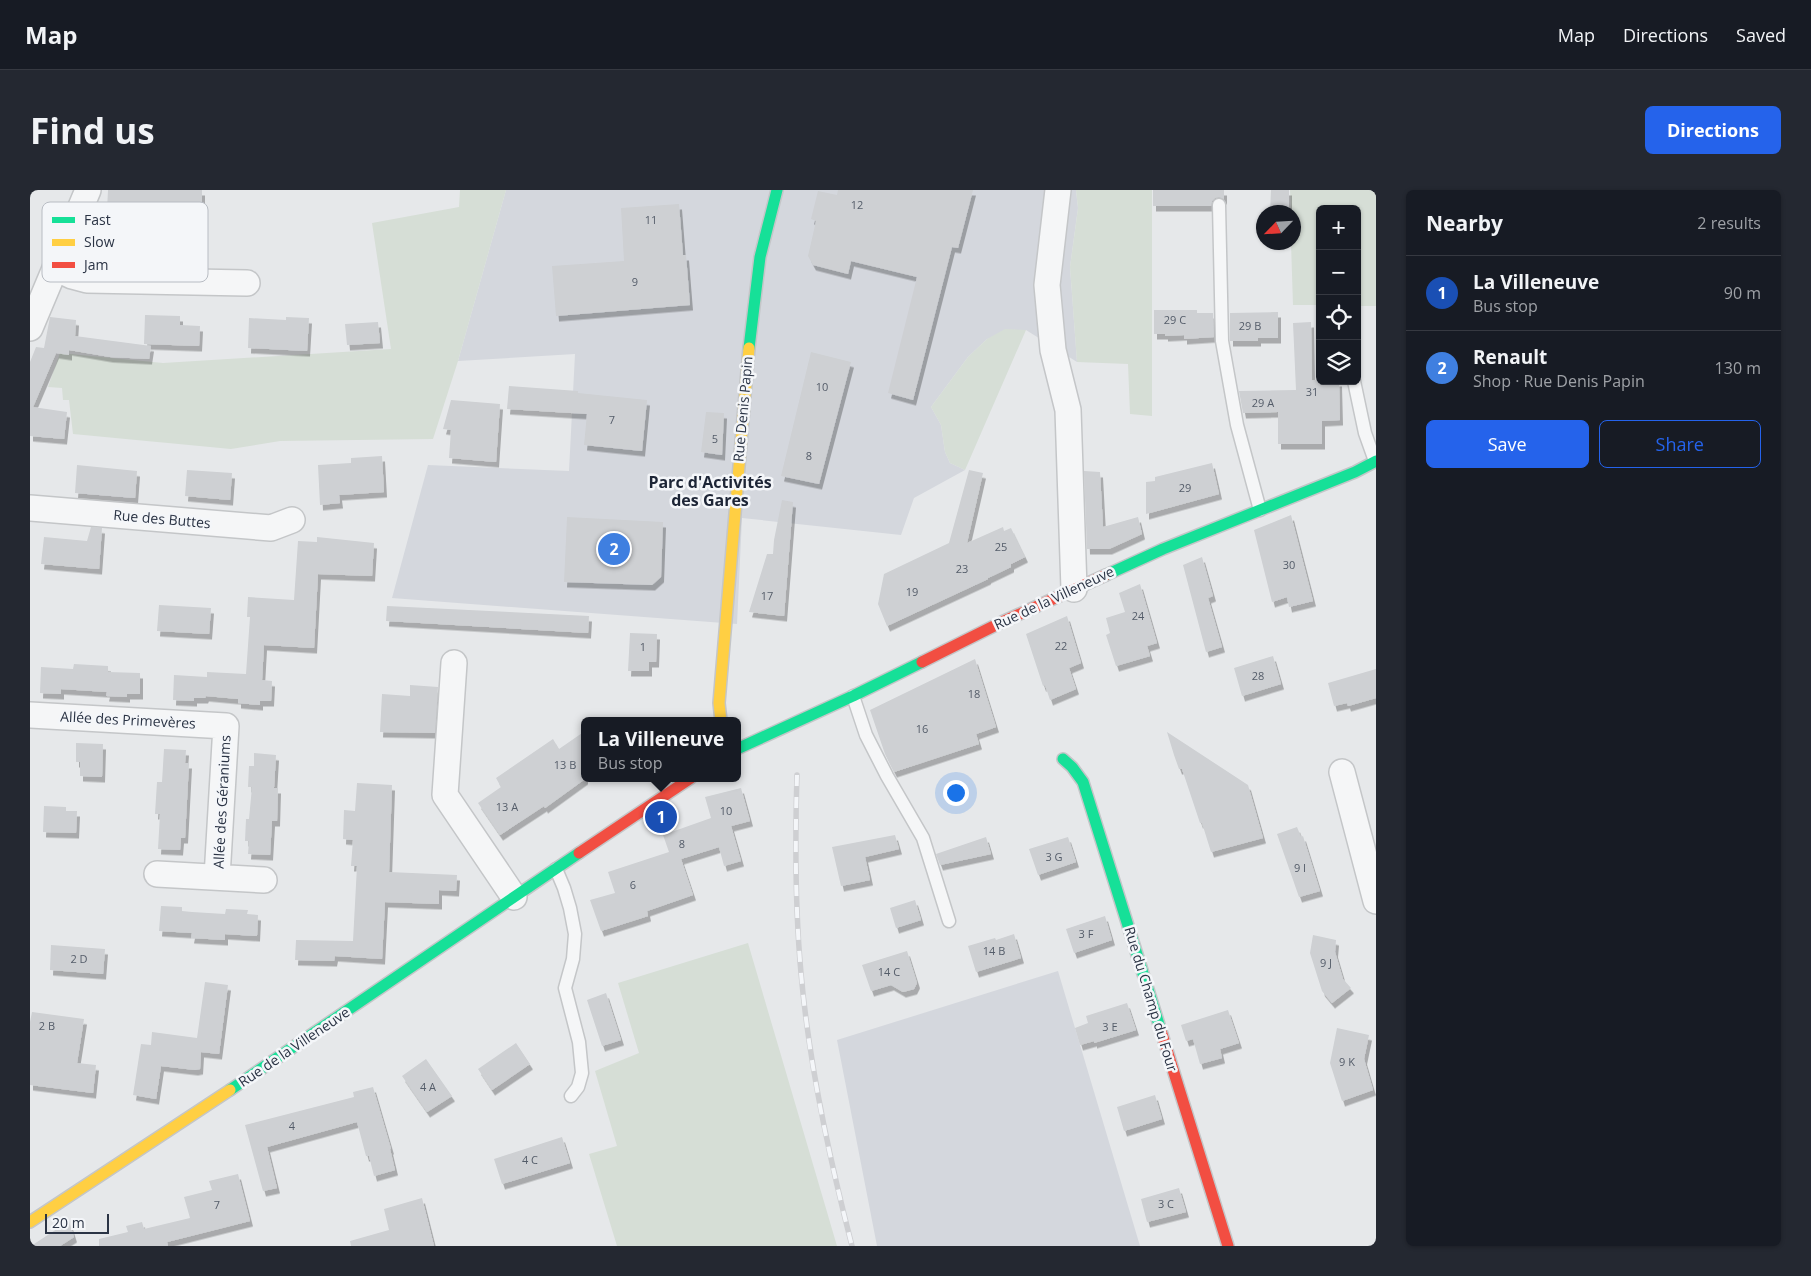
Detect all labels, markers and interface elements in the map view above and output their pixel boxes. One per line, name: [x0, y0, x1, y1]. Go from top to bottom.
text: Map: [25, 18, 77, 51]
text: Map: [1558, 23, 1595, 47]
text: Directions: [1623, 23, 1708, 47]
text: Saved: [1736, 23, 1786, 47]
button: Directions: [1645, 106, 1781, 154]
text: Find us: [30, 107, 155, 154]
house number: 12: [851, 197, 863, 212]
legend: [42, 202, 208, 282]
north arrow: [1256, 205, 1301, 250]
map controls: [1316, 205, 1361, 385]
button: +: [1316, 205, 1361, 250]
text: Nearby: [1426, 209, 1503, 237]
text: Fast: [84, 210, 111, 229]
house number: 11: [645, 212, 657, 227]
text: 2 results: [1697, 212, 1761, 234]
text: Slow: [84, 232, 115, 251]
button: −: [1316, 250, 1361, 295]
text: Jam: [82, 255, 109, 274]
text: La Villeneuve: [1473, 269, 1599, 295]
house number: 9: [632, 274, 638, 289]
text: 1: [1437, 282, 1447, 304]
text: 90 m: [1724, 282, 1761, 304]
button: locate: [1316, 295, 1361, 340]
text: Bus stop: [1473, 295, 1538, 317]
house number: 29 C: [1164, 312, 1186, 327]
house number: 29 B: [1239, 318, 1261, 333]
button: layers: [1316, 340, 1361, 385]
text: Renault: [1473, 344, 1547, 370]
street label: Rue Denis Papin: [728, 355, 757, 463]
text: 2: [1437, 357, 1447, 379]
text: 130 m: [1715, 357, 1761, 379]
text: Shop · Rue Denis Papin: [1473, 370, 1645, 392]
house number: 10: [816, 379, 828, 394]
house number: 31: [1306, 384, 1318, 399]
house number: 29 A: [1252, 395, 1274, 410]
house number: 7: [609, 412, 615, 427]
button: Save: [1426, 420, 1589, 468]
button: Share: [1599, 420, 1761, 468]
house number: 5: [712, 431, 718, 446]
house number: 8: [806, 448, 812, 463]
district label: Parc d'Activités des Gares: [648, 471, 772, 511]
house number: 29: [1179, 480, 1191, 495]
street label: Rue des Buttes: [113, 505, 212, 532]
pin: 2: [598, 530, 630, 568]
house number: 25: [995, 539, 1007, 554]
house number: 30: [1283, 557, 1295, 572]
house number: 23: [956, 561, 968, 576]
street label: Rue de la Villeneuve: [991, 561, 1117, 634]
house number: 19: [906, 584, 918, 599]
house number: 17: [761, 588, 773, 603]
house number: 24: [1132, 608, 1145, 623]
house number: 22: [1055, 638, 1067, 653]
house number: 1: [640, 639, 646, 654]
house number: 28: [1252, 668, 1264, 683]
house number: 18: [968, 686, 980, 701]
street label: Allée des Primevères: [60, 706, 197, 733]
popup: [581, 717, 741, 782]
house number: 16: [916, 721, 928, 736]
text: La Villeneuve: [598, 726, 724, 752]
street label: Allée des Géraniums: [209, 734, 235, 869]
text: Bus stop: [598, 752, 662, 774]
house number: 13 B: [554, 757, 576, 772]
your location: [943, 780, 969, 806]
pin: 1: [645, 798, 677, 836]
house number: 13 A: [496, 799, 518, 814]
house number: 10: [720, 803, 732, 818]
house number: 8: [679, 836, 685, 851]
house number: 3 G: [1045, 849, 1063, 864]
house number: 9 I: [1294, 860, 1306, 875]
house number: 6: [630, 877, 636, 892]
street label: Rue du Champ du Four: [1120, 924, 1183, 1074]
house number: 3 F: [1079, 926, 1094, 941]
house number: 14 B: [983, 943, 1005, 958]
house number: 2 D: [70, 951, 88, 966]
house number: 9 J: [1320, 955, 1332, 970]
house number: 14 C: [878, 964, 900, 979]
street label: Rue de la Villeneuve: [234, 1002, 353, 1091]
house number: 2 B: [39, 1018, 55, 1033]
house number: 3 E: [1102, 1019, 1118, 1034]
house number: 9 K: [1339, 1054, 1355, 1069]
house number: 4 A: [420, 1079, 436, 1094]
house number: 4: [289, 1118, 296, 1133]
house number: 4 C: [522, 1152, 538, 1167]
house number: 3 C: [1158, 1196, 1174, 1211]
house number: 7: [214, 1197, 220, 1212]
scale bar: [45, 1211, 109, 1234]
text: 20 m: [52, 1213, 85, 1232]

